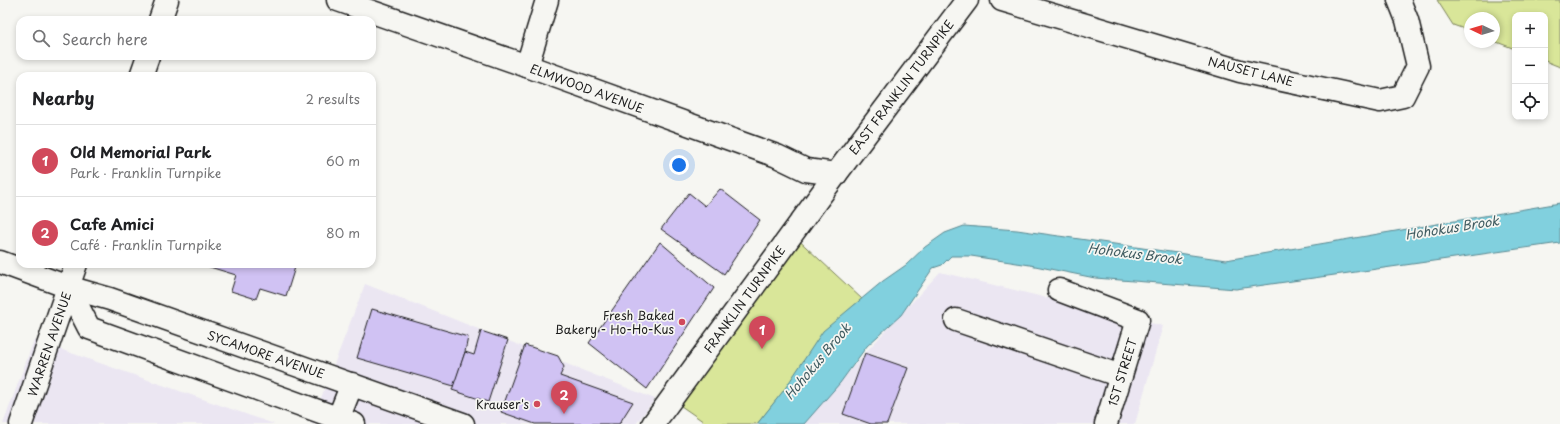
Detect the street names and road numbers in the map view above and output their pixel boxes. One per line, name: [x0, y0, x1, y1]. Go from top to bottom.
street label: EAST FRANKLIN TURNPIKE: [844, 16, 958, 158]
street label: NAUSET LANE: [1206, 52, 1296, 90]
street label: ELMWOOD AVENUE: [528, 59, 646, 117]
street label: FRANKLIN TURNPIKE: [699, 242, 789, 356]
street label: WARREN AVENUE: [23, 289, 75, 399]
street label: SYCAMORE AVENUE: [205, 325, 327, 383]
street label: 1ST STREET: [1103, 335, 1141, 408]

